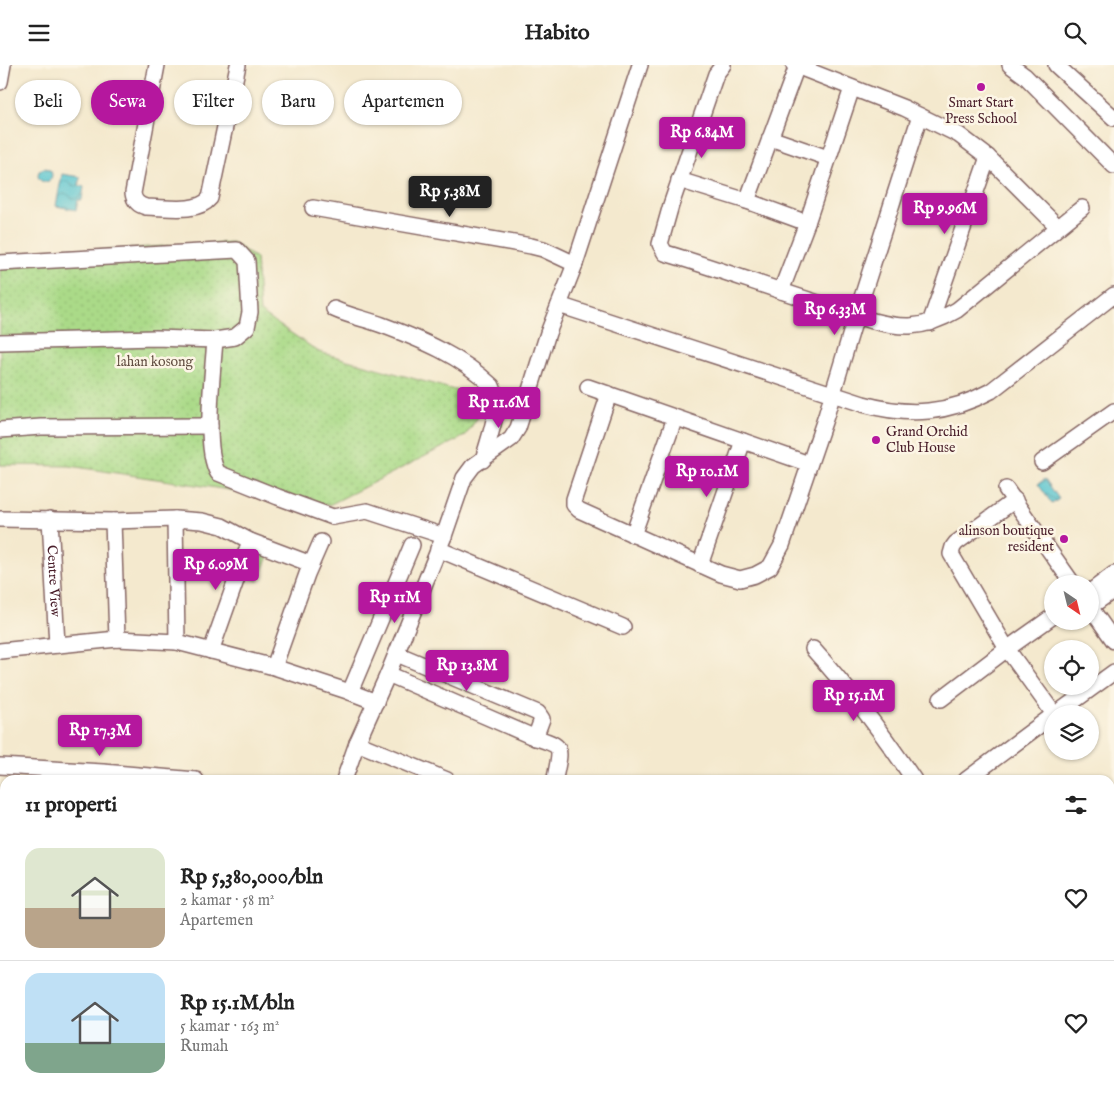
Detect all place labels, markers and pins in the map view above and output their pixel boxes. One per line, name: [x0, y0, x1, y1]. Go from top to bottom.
marker: Smart Start Press School: [975, 81, 987, 93]
place label: Smart Start Press School: [945, 94, 1017, 128]
pin: Rp 6.84M: [650, 117, 754, 159]
pin: Rp 5.38M: [398, 175, 502, 218]
pin: Rp 9.96M: [893, 193, 997, 235]
pin: Rp 6.33M: [783, 293, 887, 336]
pin: Rp 11.6M: [447, 387, 551, 429]
place label: Grand Orchid Club House: [886, 423, 968, 457]
marker: Grand Orchid Club House: [870, 434, 882, 446]
pin: Rp 10.1M: [655, 455, 759, 498]
place label: alinson boutique resident: [959, 522, 1055, 556]
marker: alinson boutique resident: [1058, 533, 1070, 545]
pin: Rp 6.09M: [164, 549, 268, 591]
pin: Rp 11M: [354, 581, 436, 624]
pin: Rp 13.8M: [415, 649, 519, 692]
pin: Rp 15.1M: [802, 679, 906, 722]
pin: Rp 17.3M: [48, 715, 152, 757]

